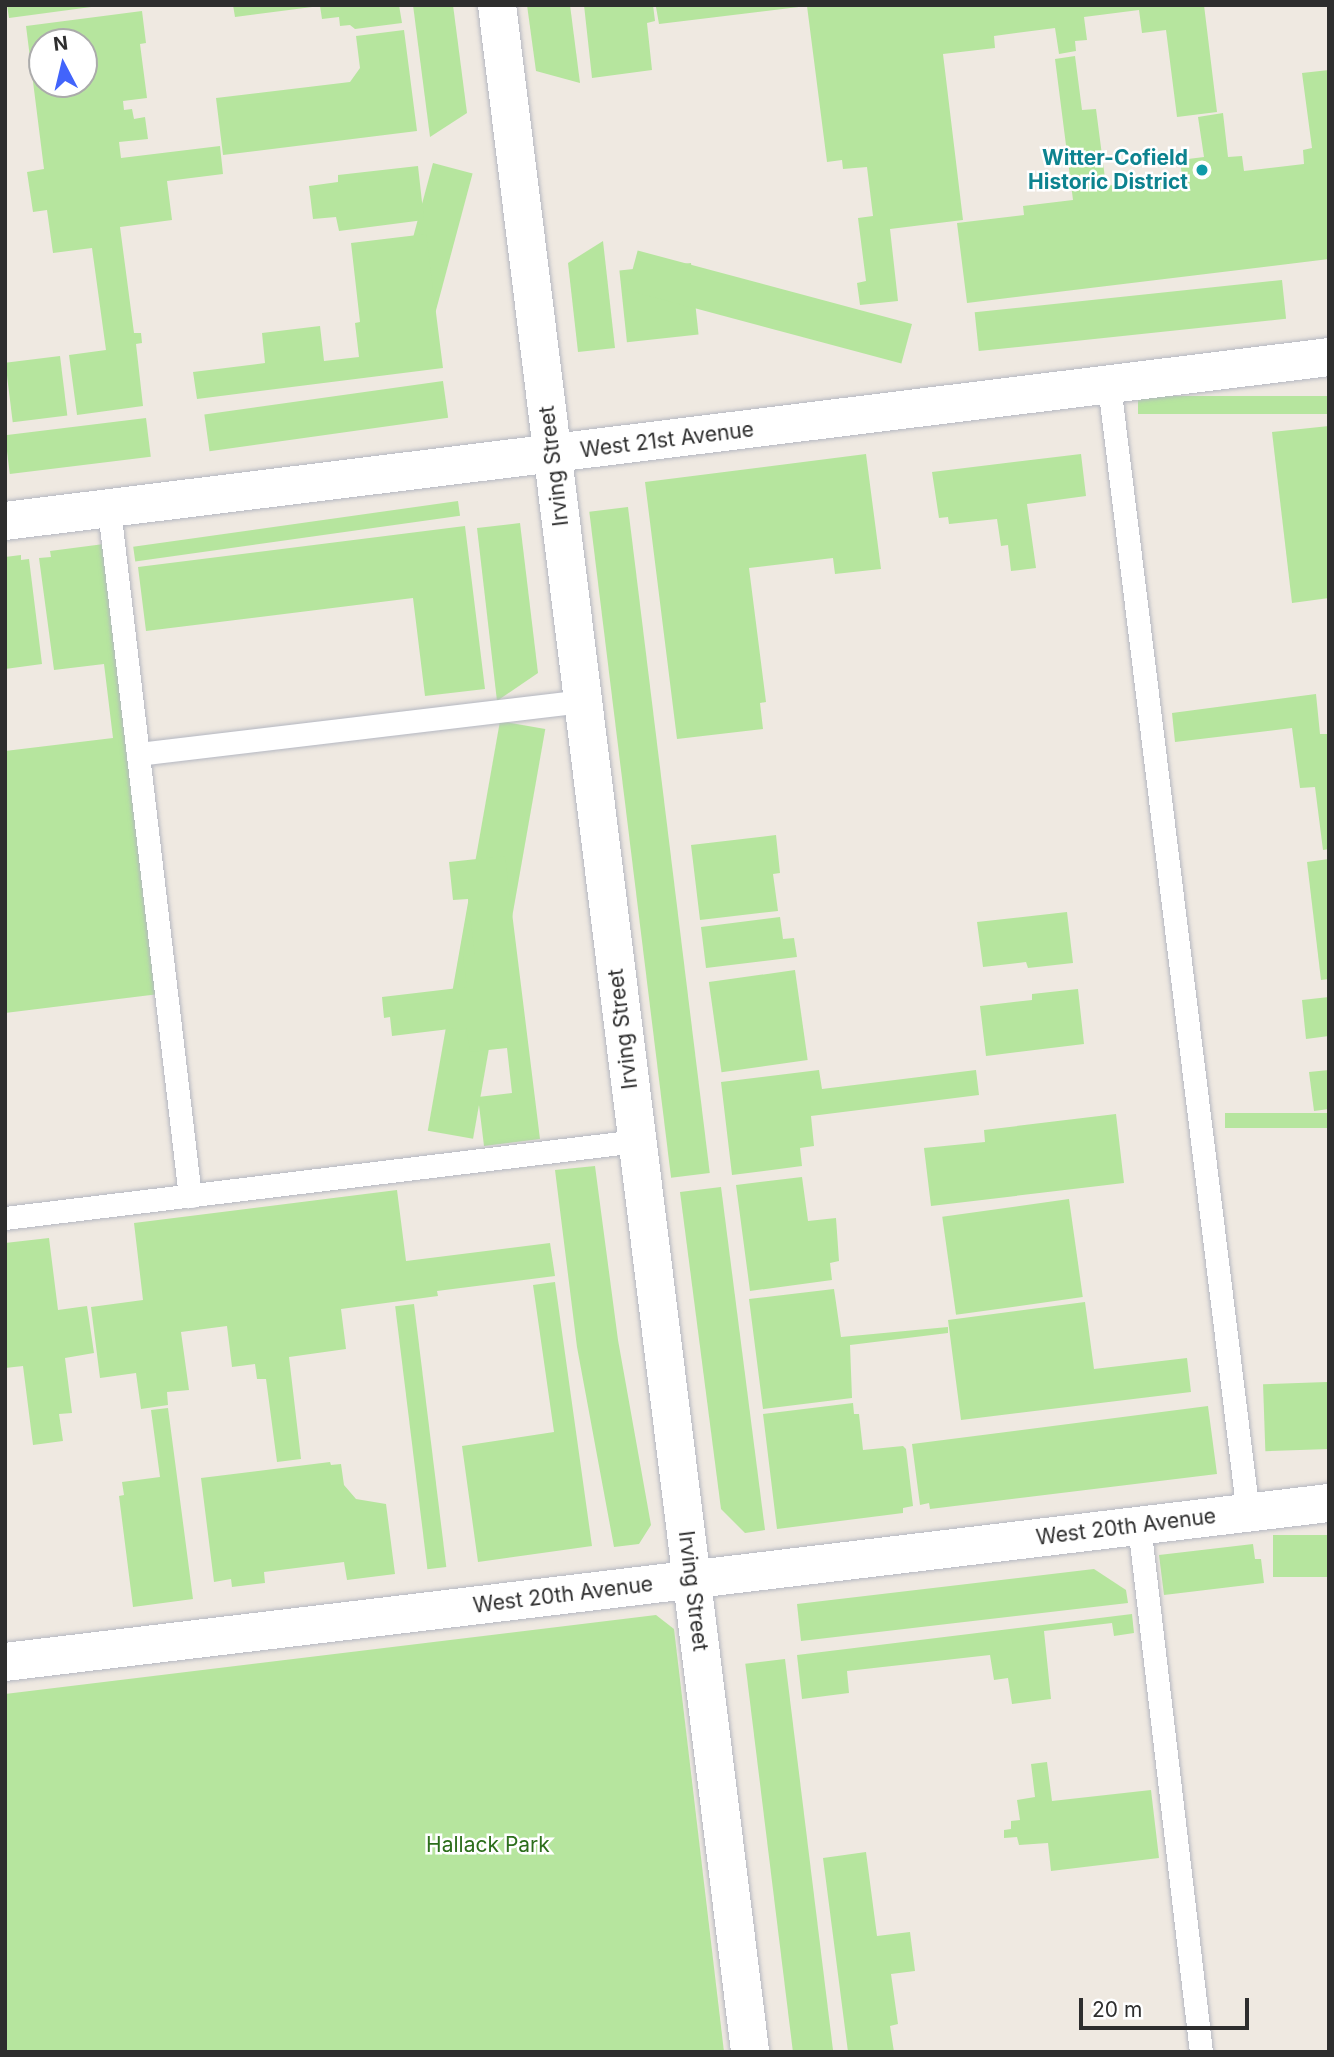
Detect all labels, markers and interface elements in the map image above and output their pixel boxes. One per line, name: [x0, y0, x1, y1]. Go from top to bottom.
north arrow: [28, 28, 98, 98]
text: N: [52, 31, 69, 56]
place label: Witter-Cofield Historic District: [1028, 145, 1188, 195]
marker: Witter-Cofield Historic District: [1194, 162, 1210, 178]
street label: Irving Street: [534, 404, 574, 528]
street label: West 21st Avenue: [579, 417, 755, 463]
street label: Irving Street: [603, 967, 643, 1091]
street label: West 20th Avenue: [1035, 1503, 1217, 1551]
street label: Irving Street: [673, 1529, 713, 1653]
street label: West 20th Avenue: [472, 1571, 654, 1619]
park label: Hallack Park: [426, 1832, 550, 1858]
scale bar: [1082, 1983, 1252, 2027]
text: 20 m: [1092, 1997, 1142, 2022]

